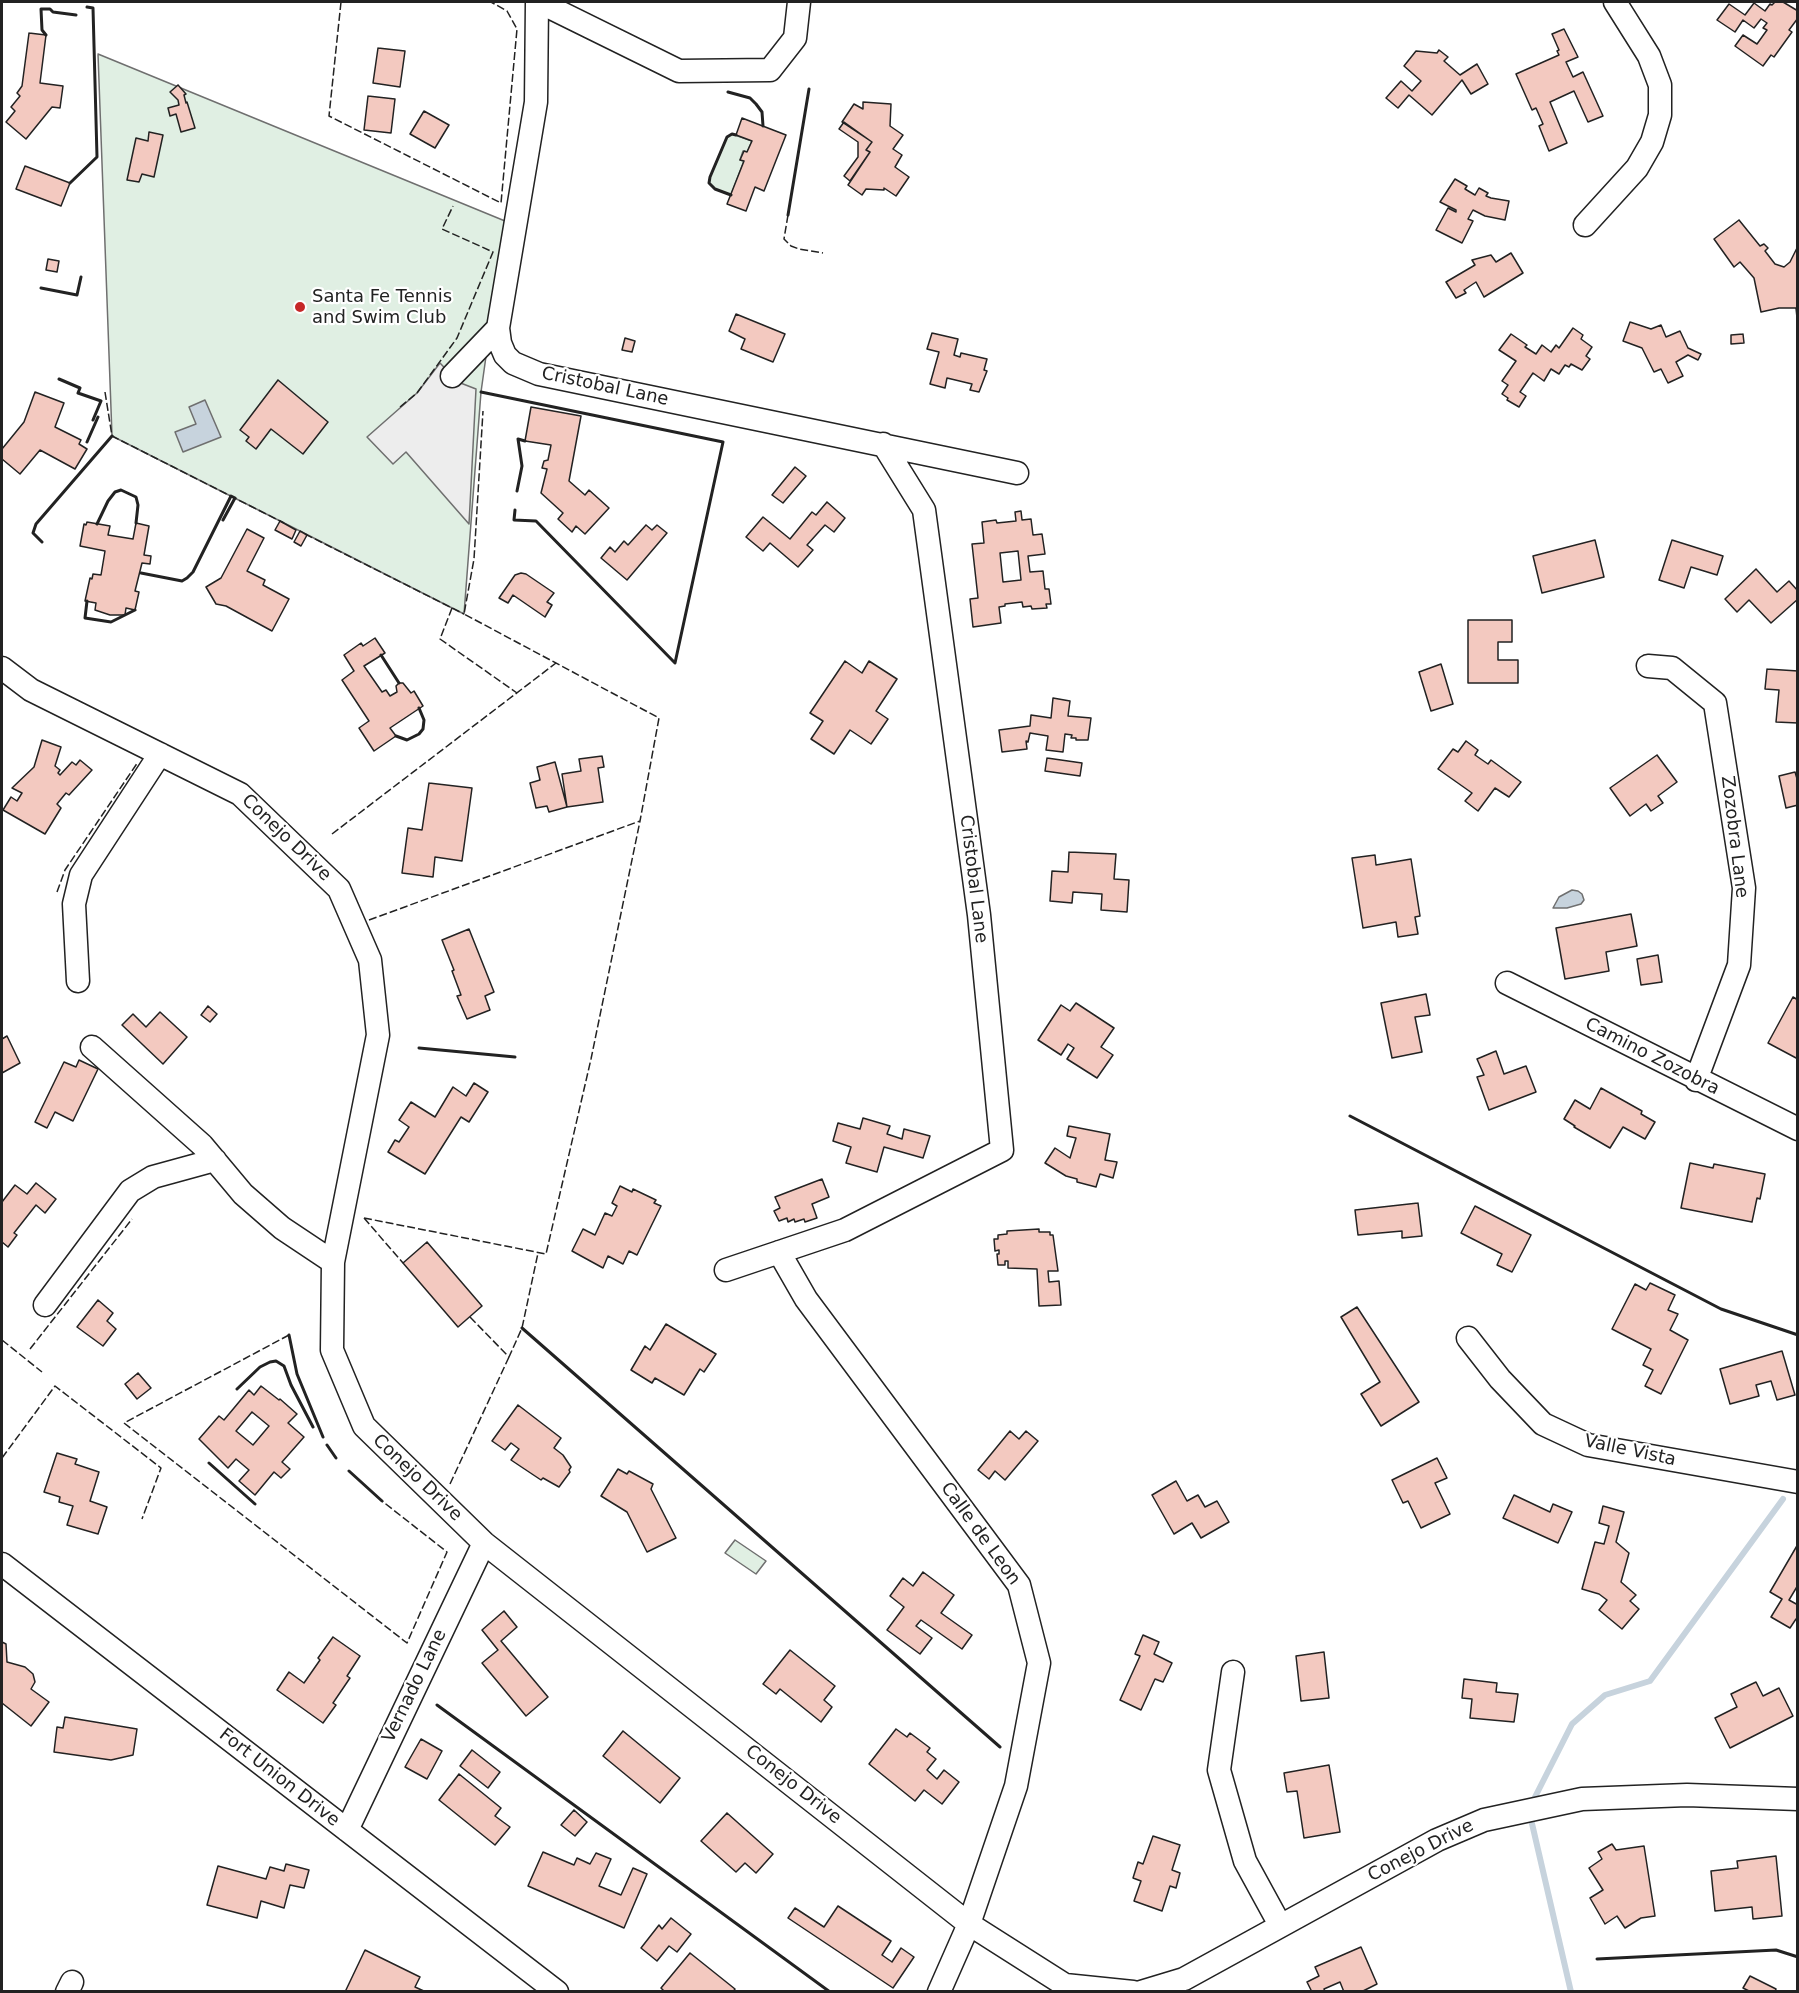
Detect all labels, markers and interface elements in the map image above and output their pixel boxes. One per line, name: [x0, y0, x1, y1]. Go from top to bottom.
place label: Santa Fe Tennis and Swim Club: [312, 286, 452, 328]
marker: Santa Fe Tennis and Swim Club: [293, 300, 307, 314]
street label: Cristobal Lane: [540, 363, 670, 411]
street label: Zozobra Lane: [1716, 775, 1752, 899]
street label: Conejo Drive: [237, 790, 335, 886]
street label: Cristobal Lane: [954, 814, 992, 944]
street label: Camino Zozobra: [1581, 1014, 1723, 1100]
street label: Conejo Drive: [368, 1430, 466, 1526]
street label: Valle Vista: [1582, 1431, 1678, 1471]
street label: Calle de Leon: [935, 1478, 1025, 1590]
street label: Vernado Lane: [378, 1626, 452, 1746]
street label: Fort Union Drive: [215, 1724, 343, 1832]
street label: Conejo Drive: [741, 1741, 845, 1829]
street label: Conejo Drive: [1365, 1815, 1477, 1887]

